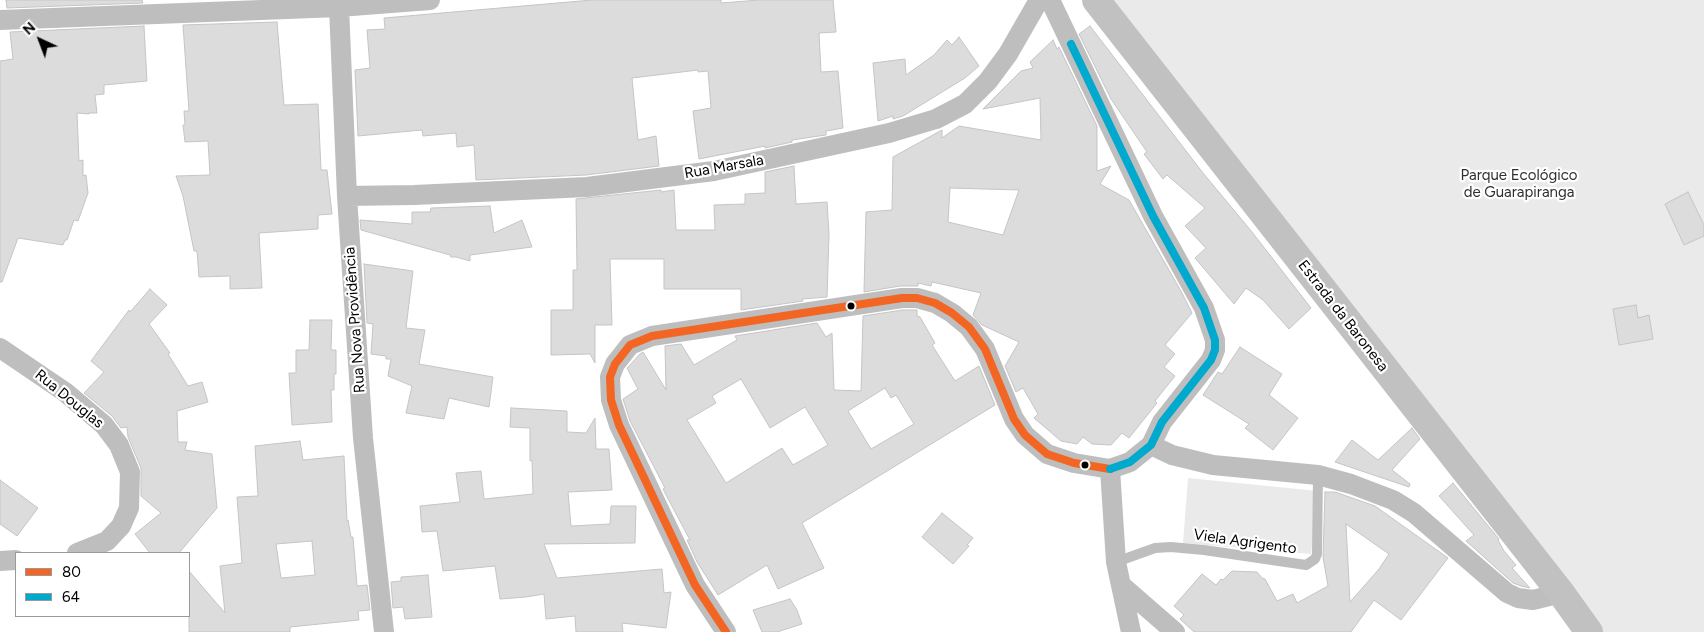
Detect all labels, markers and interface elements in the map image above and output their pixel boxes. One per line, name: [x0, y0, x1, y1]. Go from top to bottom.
north arrow: [15, 15, 65, 65]
text: N: [20, 19, 39, 39]
street label: Rua Marsala: [683, 151, 765, 183]
park label: Parque Ecológico de Guarapiranga: [1461, 167, 1577, 202]
street label: Rua Nova Providência: [341, 246, 369, 394]
street label: Estrada da Baronesa: [1294, 257, 1392, 375]
unlabelled marker: [846, 301, 856, 311]
street label: Rua Douglas: [31, 366, 107, 432]
unlabelled marker: [1080, 460, 1090, 470]
street label: Viela Agrigento: [1192, 526, 1298, 558]
legend: [15, 552, 190, 617]
text: 80: [62, 563, 81, 581]
text: 64: [62, 588, 80, 606]

